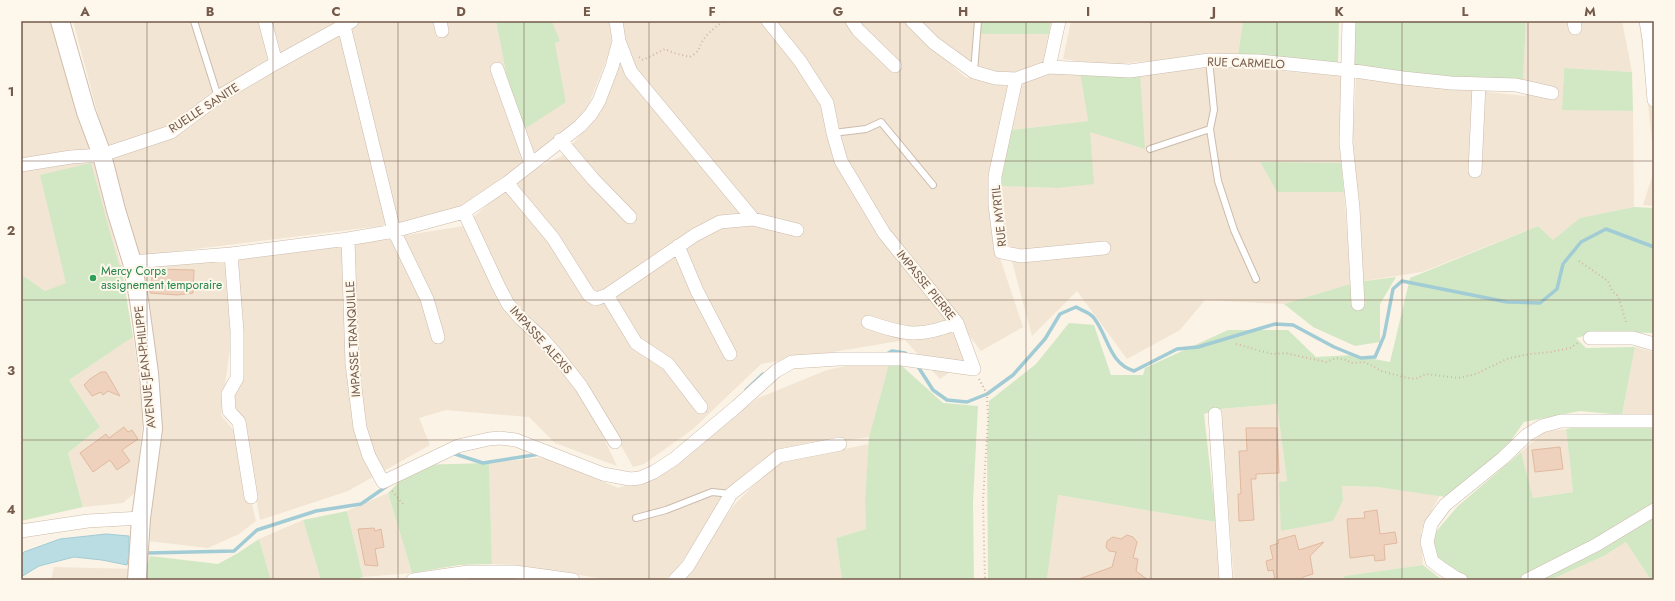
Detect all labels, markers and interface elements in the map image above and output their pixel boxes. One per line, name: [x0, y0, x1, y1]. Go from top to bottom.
text: A: [79, 2, 90, 21]
text: B: [206, 2, 215, 21]
text: C: [331, 2, 341, 21]
text: D: [456, 2, 466, 21]
text: E: [583, 2, 591, 21]
text: F: [708, 2, 716, 21]
text: G: [833, 2, 844, 21]
text: H: [958, 2, 968, 21]
text: I: [1086, 2, 1090, 21]
text: J: [1209, 2, 1216, 21]
text: K: [1334, 2, 1344, 21]
text: L: [1462, 2, 1469, 21]
text: M: [1584, 2, 1596, 21]
street label: RUE CARMELO: [1207, 53, 1285, 73]
street label: RUELLE SANITE: [165, 78, 243, 138]
text: 1: [8, 82, 14, 101]
street label: RUE MYRTIL: [987, 184, 1011, 248]
text: 2: [7, 221, 15, 240]
street label: IMPASSE PIERRE: [892, 246, 960, 324]
place label: Mercy Corps assignement temporaire: [101, 262, 222, 294]
marker: Mercy Corps assignement temporaire: [88, 273, 98, 283]
street label: IMPASSE TRANQUILLE: [341, 280, 365, 398]
street label: IMPASSE ALEXIS: [506, 302, 577, 378]
street label: AVENUE JEAN-PHILIPPE: [130, 305, 160, 429]
text: 3: [7, 361, 15, 380]
text: 4: [6, 500, 16, 519]

